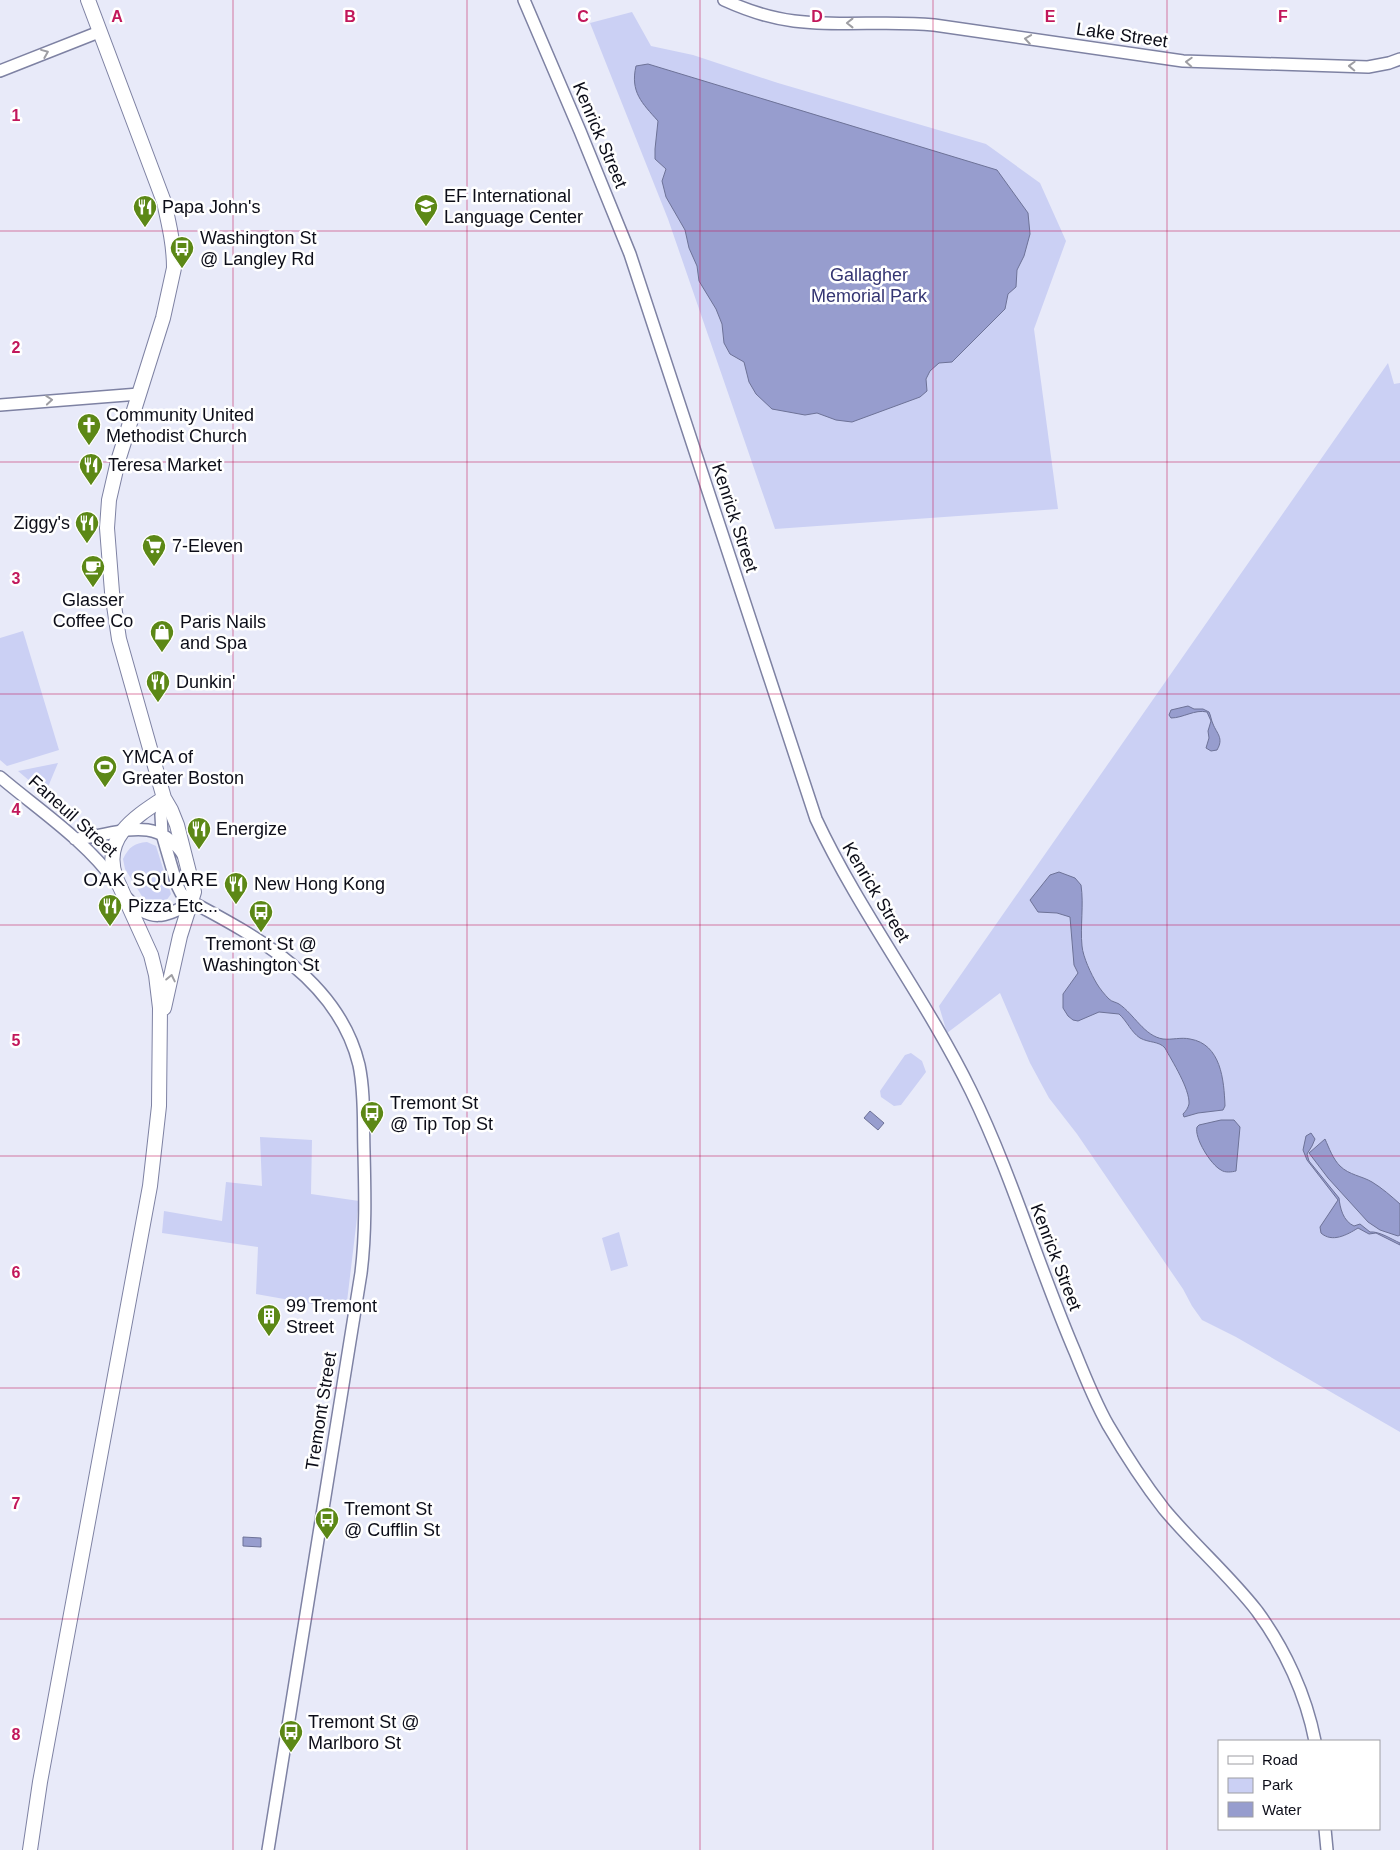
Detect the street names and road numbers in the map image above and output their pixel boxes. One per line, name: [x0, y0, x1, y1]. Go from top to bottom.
street label: Lake Street: [1075, 19, 1169, 51]
street label: Kenrick Street: [569, 79, 631, 191]
street label: Kenrick Street: [708, 461, 762, 575]
street label: Faneuil Street: [25, 771, 121, 861]
street label: Kenrick Street: [838, 838, 914, 946]
street label: Kenrick Street: [1026, 1201, 1086, 1313]
street label: Tremont Street: [302, 1350, 340, 1472]

